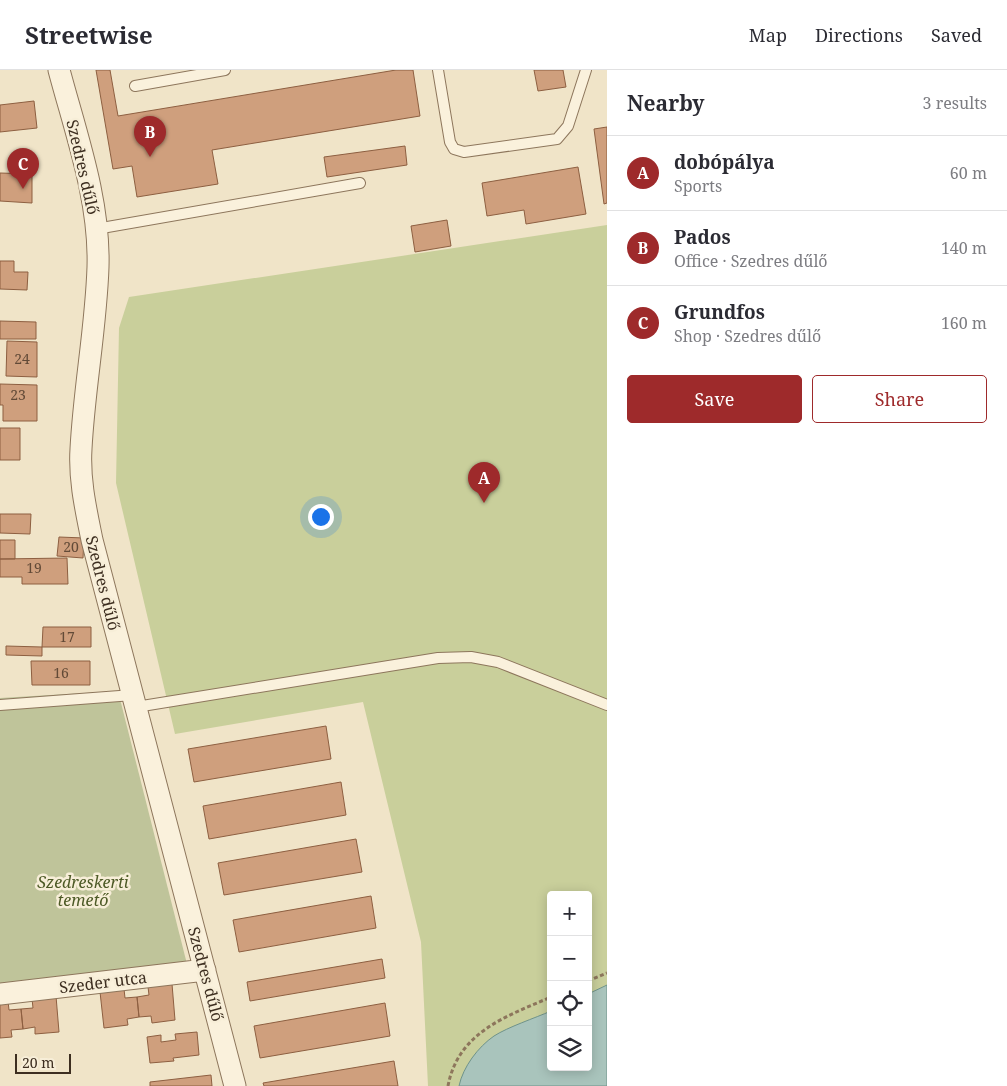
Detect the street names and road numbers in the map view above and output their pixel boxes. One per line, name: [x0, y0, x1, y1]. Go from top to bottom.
street label: Szedres dűlő: [61, 117, 105, 217]
street label: Szedres dűlő: [81, 533, 125, 633]
street label: Szedres dűlő: [183, 924, 229, 1024]
street label: Szeder utca: [58, 966, 148, 998]

